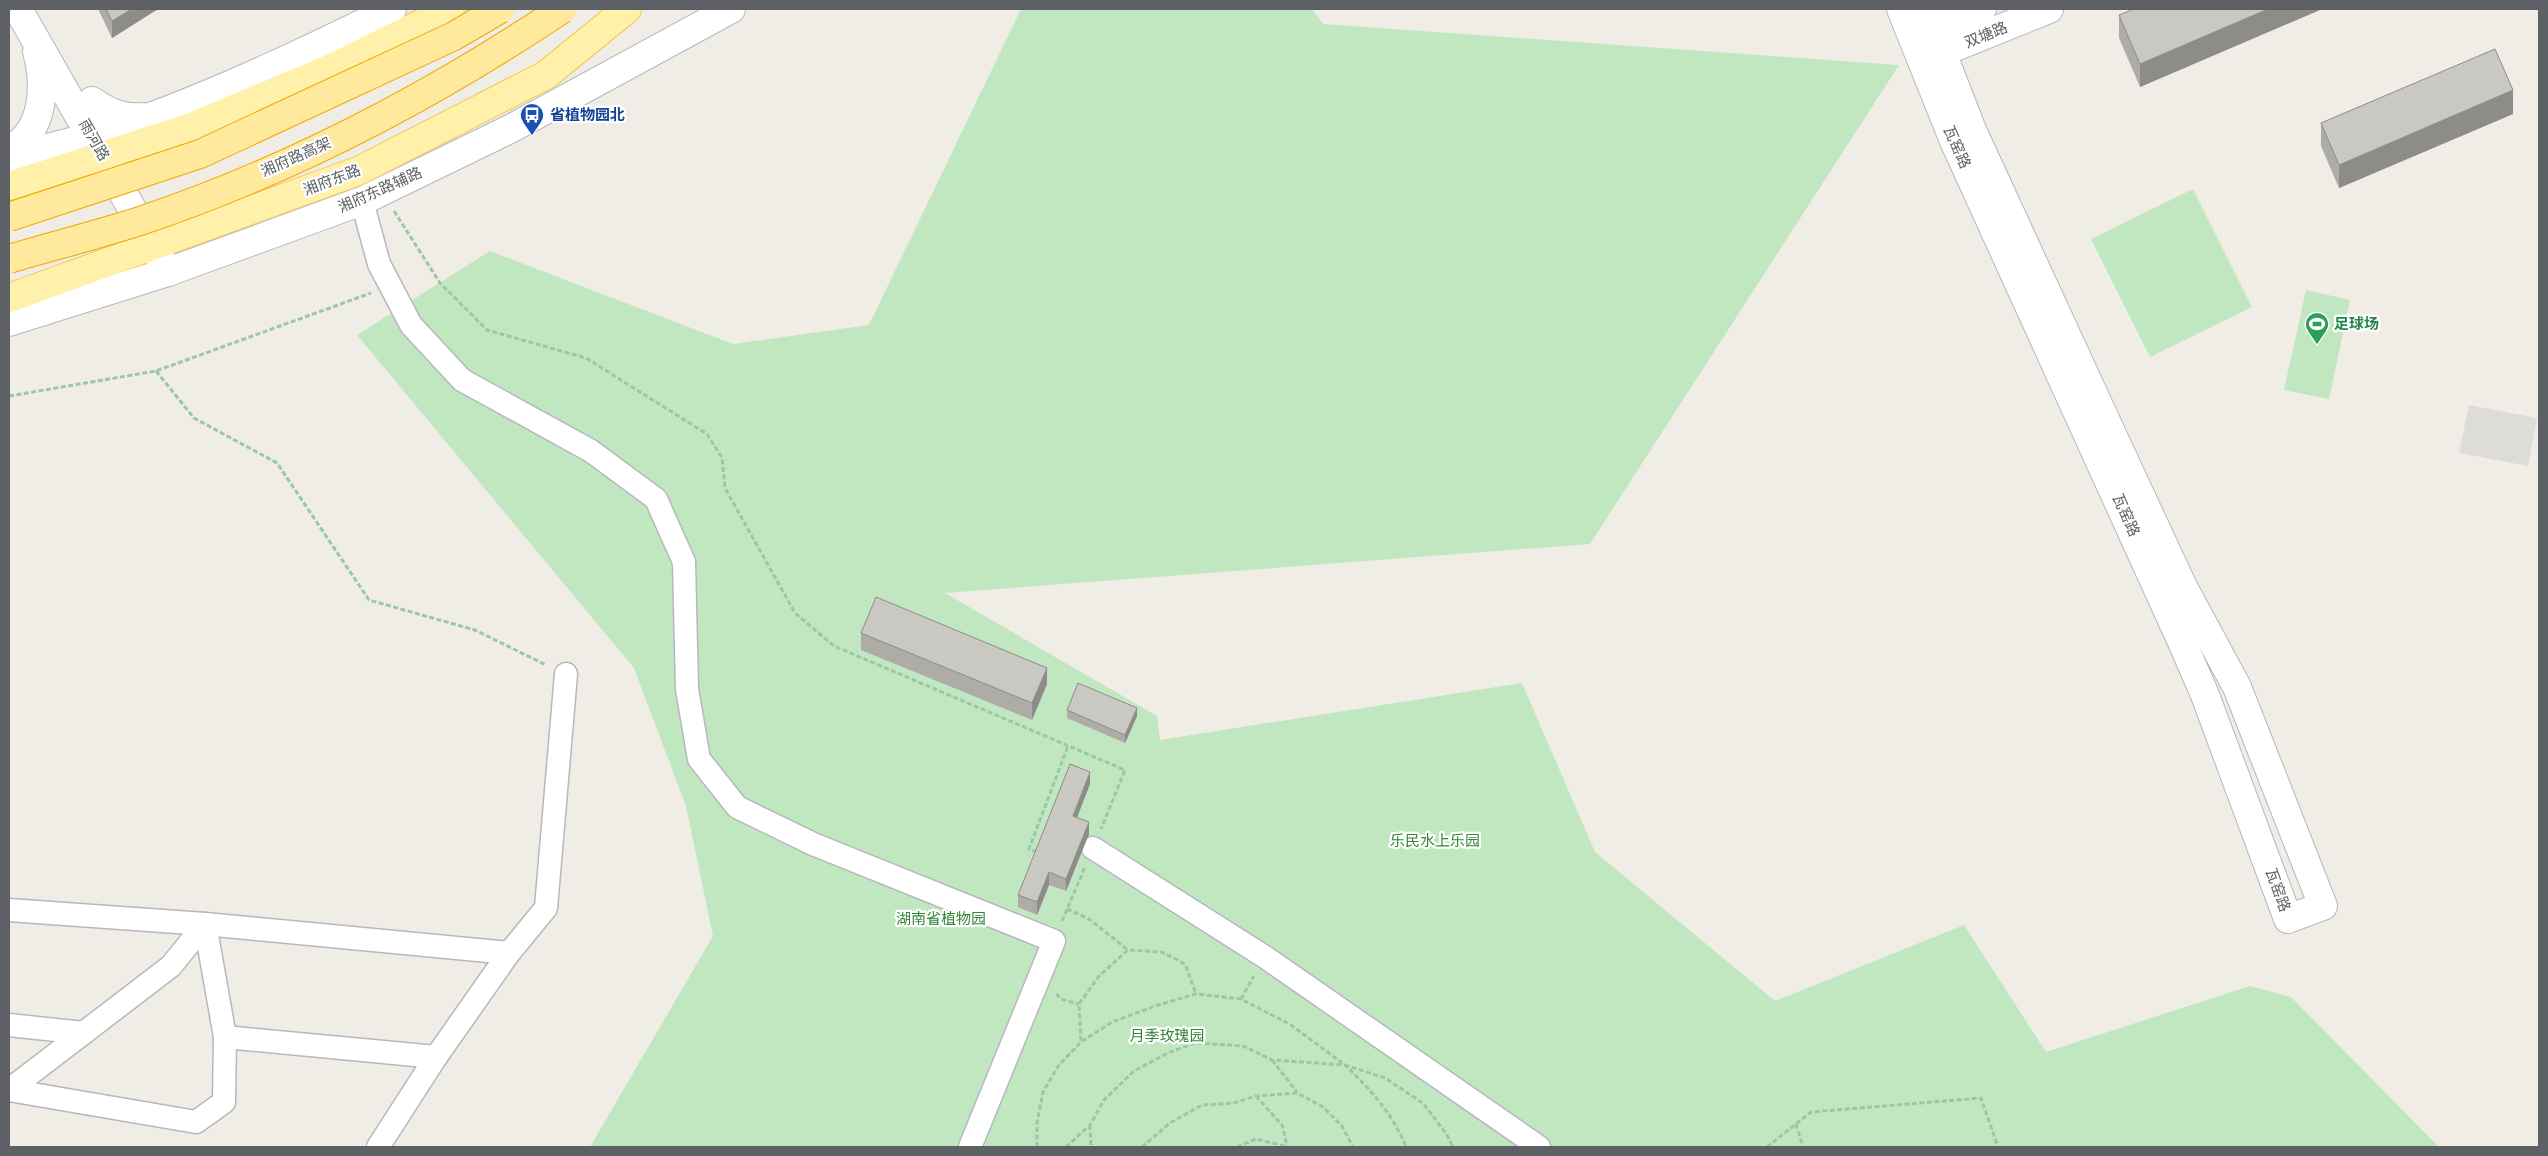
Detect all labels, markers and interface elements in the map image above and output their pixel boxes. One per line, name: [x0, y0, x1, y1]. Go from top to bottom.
street label: 双塘路: [1962, 18, 2010, 52]
bus stop icon: 省植物园北: [519, 102, 545, 136]
place label: 省植物园北: [550, 106, 625, 124]
street label: 雨河路: [75, 116, 113, 164]
street label: 瓦窑路: [1940, 123, 1974, 171]
street label: 湘府路高架: [258, 134, 334, 180]
street label: 湘府东路: [301, 161, 363, 199]
street label: 湘府东路辅路: [335, 163, 425, 217]
sports icon: 足球场: [2304, 311, 2330, 345]
place label: 足球场: [2334, 315, 2379, 333]
street label: 瓦窑路: [2109, 491, 2143, 539]
park label: 乐民水上乐园: [1390, 832, 1480, 850]
street label: 瓦窑路: [2262, 866, 2294, 914]
park label: 湖南省植物园: [896, 910, 986, 928]
park label: 月季玫瑰园: [1129, 1027, 1205, 1045]

